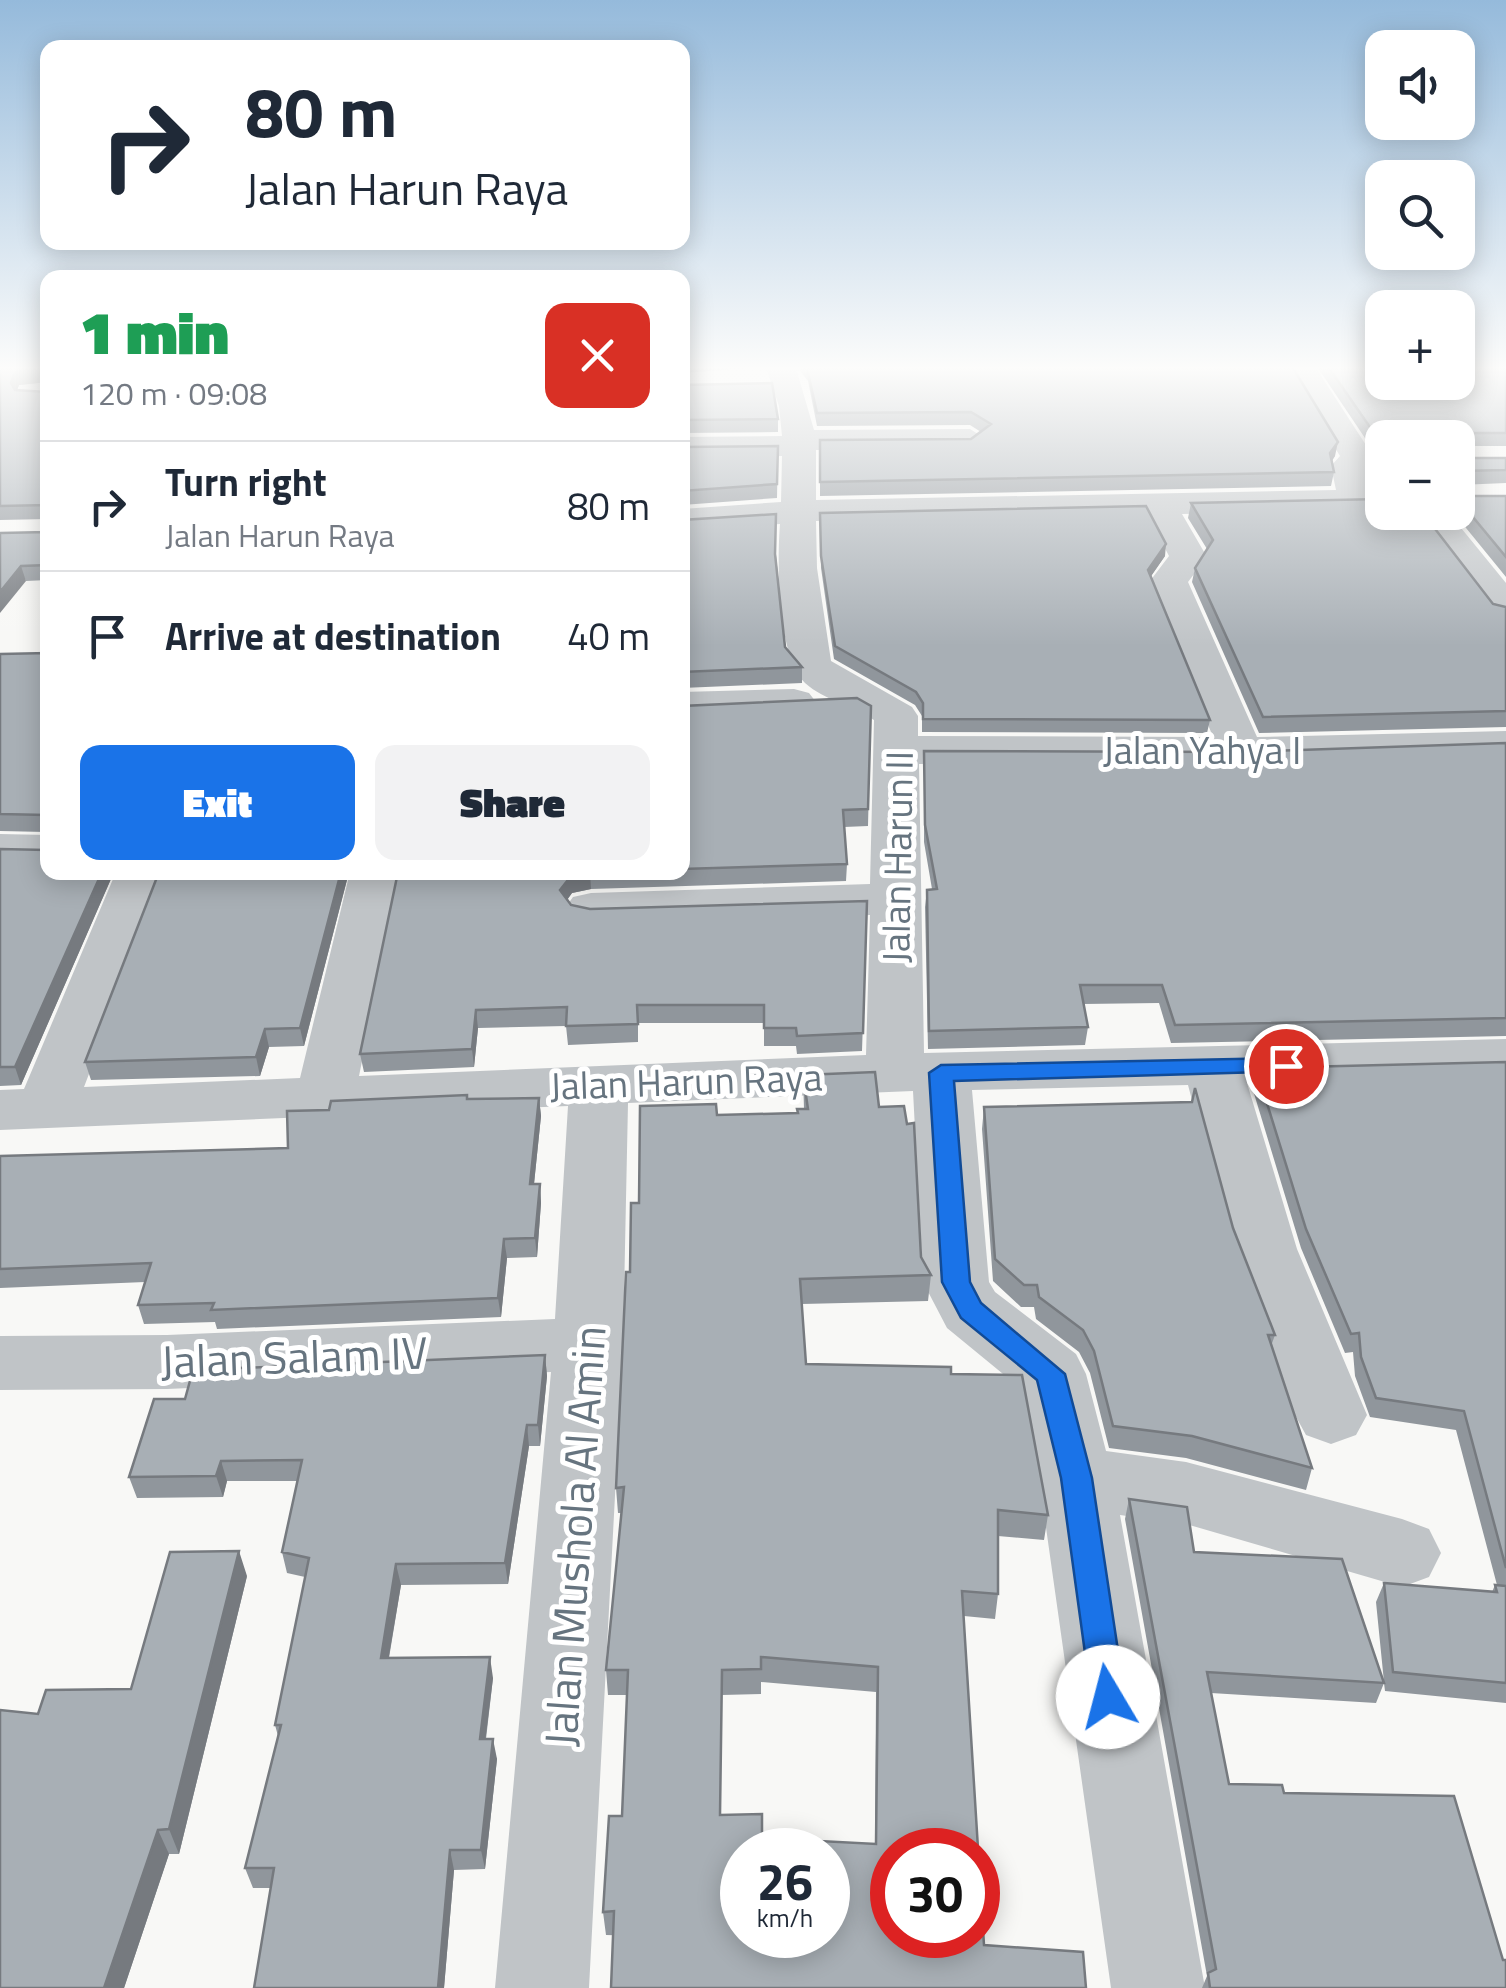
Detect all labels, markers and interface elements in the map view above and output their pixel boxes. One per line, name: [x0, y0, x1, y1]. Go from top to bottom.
map controls: [1365, 30, 1475, 530]
button: sound: [1365, 30, 1475, 140]
text: 80 m: [245, 58, 398, 164]
icon: right: [80, 80, 210, 210]
text: Jalan Harun Raya: [245, 154, 568, 222]
button: search: [1365, 160, 1475, 270]
text: 1 min: [80, 286, 229, 377]
button: +: [1365, 290, 1475, 400]
button: close: [545, 303, 650, 408]
text: 120 m · 09:08: [80, 369, 267, 417]
button: −: [1365, 420, 1475, 530]
text: Turn right: [165, 453, 327, 511]
text: 80 m: [567, 477, 650, 535]
icon: right: [80, 479, 135, 534]
text: Jalan Harun Raya: [165, 511, 395, 559]
text: Arrive at destination: [165, 607, 501, 665]
text: 40 m: [567, 607, 650, 665]
icon: arrive: [80, 609, 135, 664]
street label: Jalan Yahya I: [1103, 721, 1301, 779]
button: Exit: [80, 745, 355, 860]
button: Share: [375, 745, 650, 860]
street label: Jalan Harun II: [866, 750, 928, 964]
pin: [1244, 1024, 1329, 1109]
icon: arrive: [1259, 1039, 1314, 1094]
street label: Jalan Harun Raya: [549, 1047, 823, 1115]
street label: Jalan Salam IV: [159, 1317, 429, 1395]
street label: Jalan Mushola Al Amin: [525, 1323, 623, 1749]
position arrow: [1056, 1645, 1160, 1749]
speed limit sign: 30: [870, 1828, 1000, 1958]
text: 26: [757, 1843, 813, 1919]
text: km/h: [757, 1899, 813, 1937]

